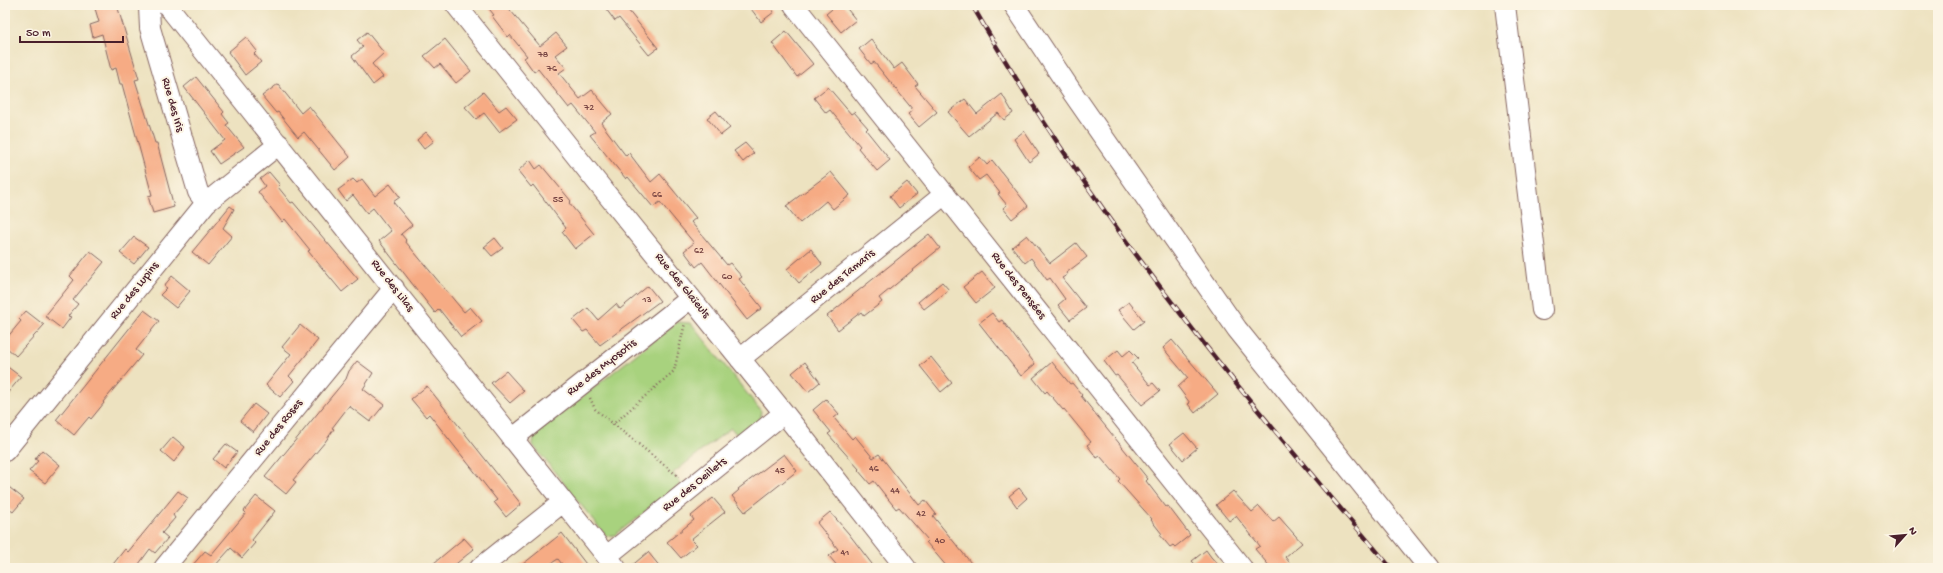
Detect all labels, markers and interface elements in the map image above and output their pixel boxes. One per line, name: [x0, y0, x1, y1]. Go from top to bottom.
scale bar: [20, 18, 123, 44]
text: 50 m: [26, 27, 51, 41]
house number: 78: [537, 49, 549, 61]
house number: 76: [546, 63, 558, 75]
street label: Rue des Iris: [158, 76, 187, 134]
house number: 72: [583, 102, 594, 114]
house number: 66: [652, 189, 663, 201]
house number: 55: [553, 194, 563, 206]
house number: 62: [694, 245, 704, 257]
street label: Rue des Tamaris: [808, 246, 879, 307]
street label: Rue des Pensées: [987, 250, 1049, 323]
street label: Rue des Glaïeuls: [651, 251, 713, 322]
street label: Rue des Lilas: [367, 257, 417, 315]
street label: Rue des Lupins: [108, 259, 163, 323]
house number: 60: [722, 271, 733, 283]
house number: 13: [641, 294, 652, 306]
street label: Rue des Myosotis: [564, 336, 640, 400]
street label: Rue des Roses: [252, 396, 307, 459]
street label: Rue des Oeillets: [660, 455, 730, 515]
house number: 46: [869, 463, 880, 475]
house number: 45: [775, 465, 785, 477]
house number: 44: [890, 485, 900, 497]
house number: 42: [916, 508, 926, 520]
north arrow: [1885, 515, 1925, 555]
text: N: [1905, 525, 1919, 537]
house number: 40: [935, 535, 946, 547]
house number: 41: [841, 547, 849, 559]

